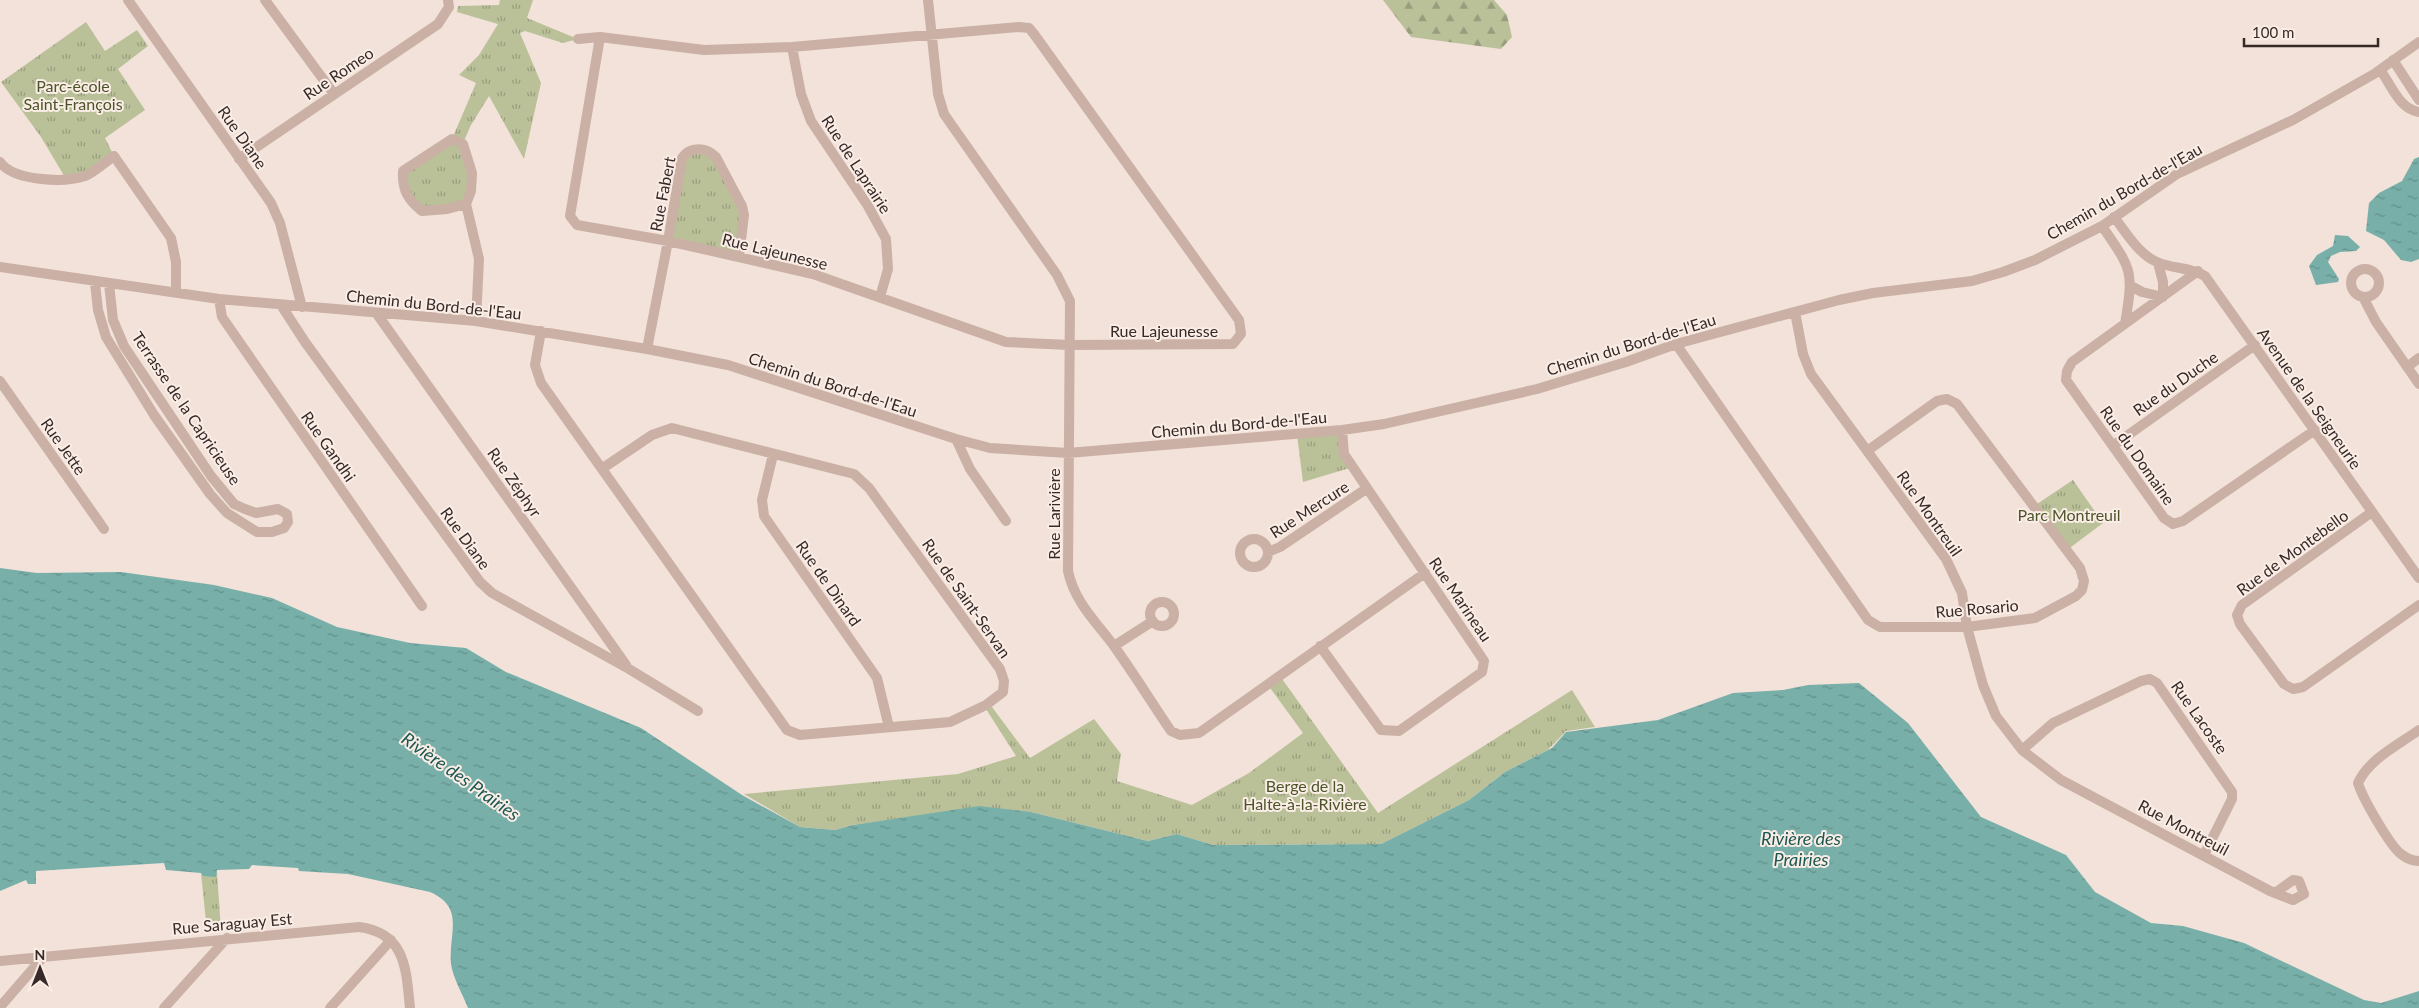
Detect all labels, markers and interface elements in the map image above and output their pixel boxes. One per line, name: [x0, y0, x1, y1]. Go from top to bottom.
scale bar: [2244, 15, 2378, 47]
text: 100 m: [2252, 23, 2294, 41]
street label: Rue Romeo: [299, 43, 377, 103]
park label: Parc-école Saint-François: [23, 76, 123, 113]
street label: Rue Diane: [214, 102, 272, 172]
street label: Rue de Laprairie: [818, 111, 896, 217]
street label: Chemin du Bord-de-l'Eau: [2043, 139, 2205, 243]
street label: Rue Fabert: [645, 155, 679, 233]
street label: Rue Lajeunesse: [720, 229, 830, 273]
street label: Chemin du Bord-de-l'Eau: [345, 285, 523, 323]
street label: Chemin du Bord-de-l'Eau: [1544, 309, 1718, 379]
street label: Rue Lajeunesse: [1110, 321, 1218, 340]
street label: Avenue de la Seigneurie: [2254, 324, 2366, 472]
street label: Terrasse de la Capricieuse: [129, 328, 245, 488]
street label: Rue du Duche: [2129, 347, 2221, 419]
street label: Chemin du Bord-de-l'Eau: [746, 348, 920, 420]
street label: Rue du Domaine: [2097, 402, 2179, 508]
street label: Rue Gandhi: [298, 407, 360, 485]
street label: Chemin du Bord-de-l'Eau: [1150, 407, 1328, 441]
street label: Rue Jette: [38, 414, 90, 478]
street label: Rue Zéphyr: [484, 444, 546, 521]
street label: Rue Montreuil: [1894, 467, 1966, 559]
street label: Rue Larivière: [1044, 468, 1063, 560]
street label: Rue Mercure: [1266, 476, 1352, 542]
street label: Rue Diane: [437, 503, 495, 573]
park label: Parc Montreuil: [2017, 505, 2121, 524]
street label: Rue de Montebello: [2232, 505, 2352, 599]
street label: Rue de Saint-Servan: [919, 535, 1015, 661]
street label: Rue de Dinard: [793, 537, 865, 629]
street label: Rue Marineau: [1426, 553, 1496, 645]
street label: Rue Rosario: [1935, 595, 2019, 621]
street label: Rue Lacoste: [2168, 677, 2232, 757]
water label: Rivière des Prairies: [398, 727, 524, 825]
park label: Berge de la Halte-à-la-Rivière: [1243, 776, 1367, 813]
street label: Rue Montreuil: [2135, 795, 2233, 859]
water label: Rivière des Prairies: [1761, 827, 1841, 870]
street label: Rue Saraguay Est: [171, 908, 293, 938]
north arrow: [15, 943, 65, 993]
text: N: [35, 946, 45, 963]

